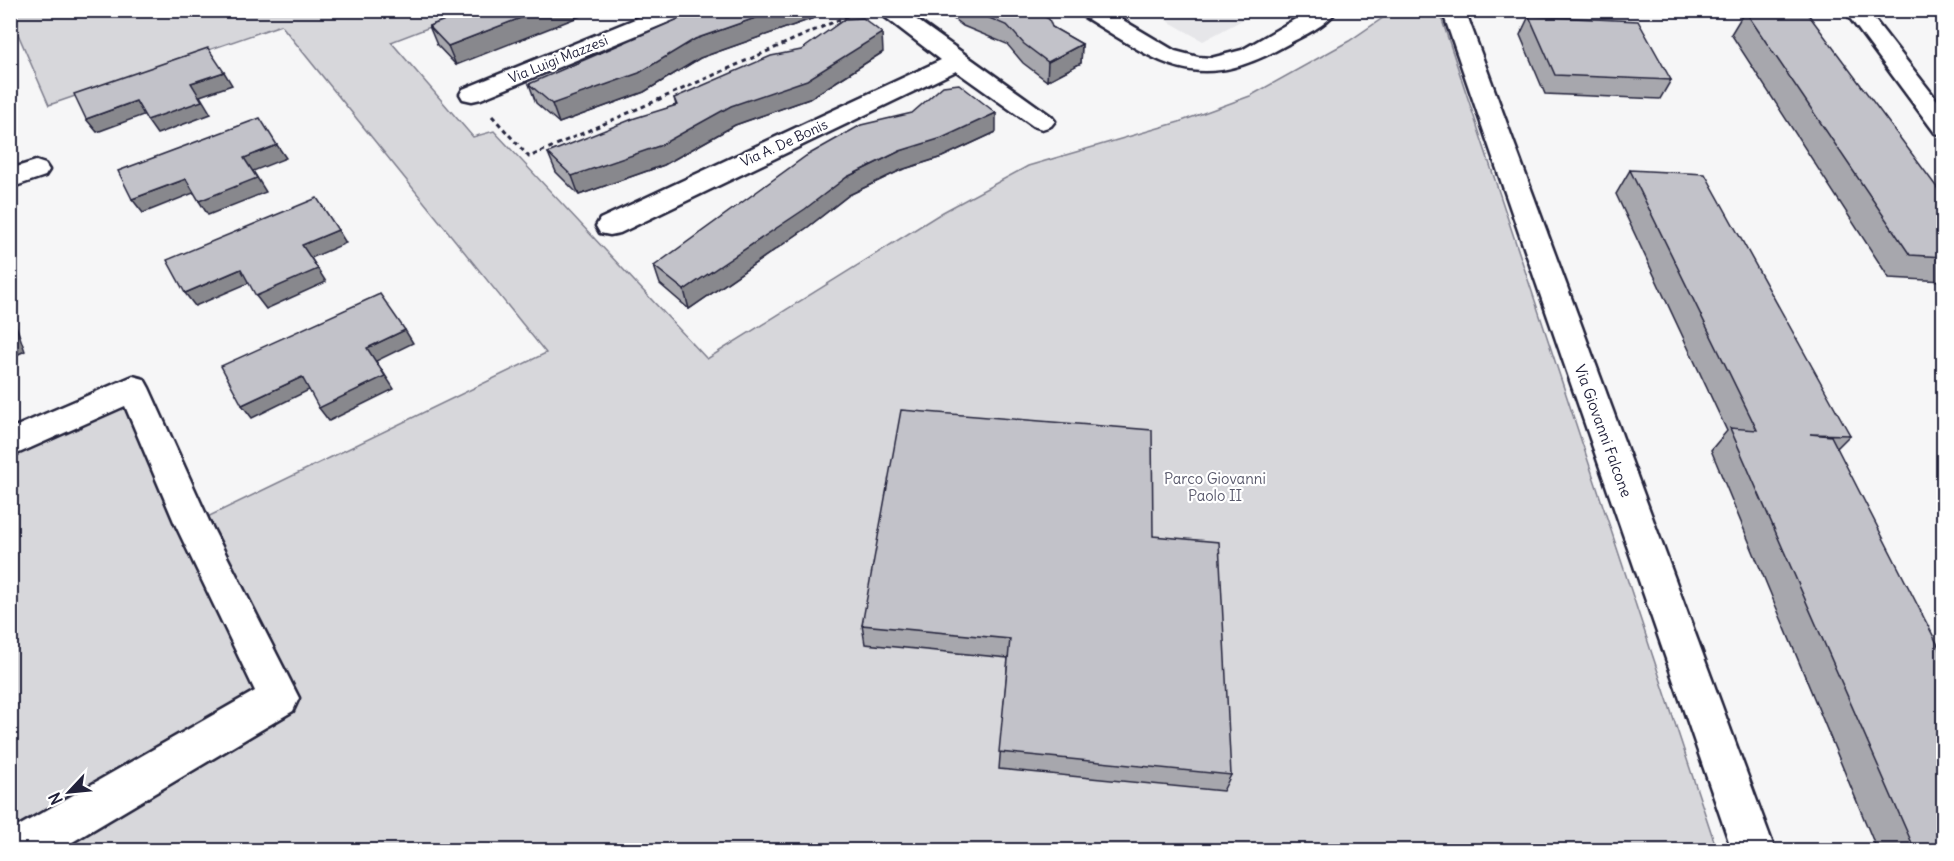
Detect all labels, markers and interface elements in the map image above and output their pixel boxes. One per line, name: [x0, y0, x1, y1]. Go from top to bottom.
street label: Via Luigi Mazzesi: [506, 31, 610, 87]
street label: Via A. De Bonis: [738, 115, 830, 171]
street label: Via Giovanni Falcone: [1571, 362, 1636, 500]
park label: Parco Giovanni Paolo II: [1164, 469, 1266, 505]
north arrow: [39, 762, 99, 822]
text: N: [44, 789, 67, 808]

